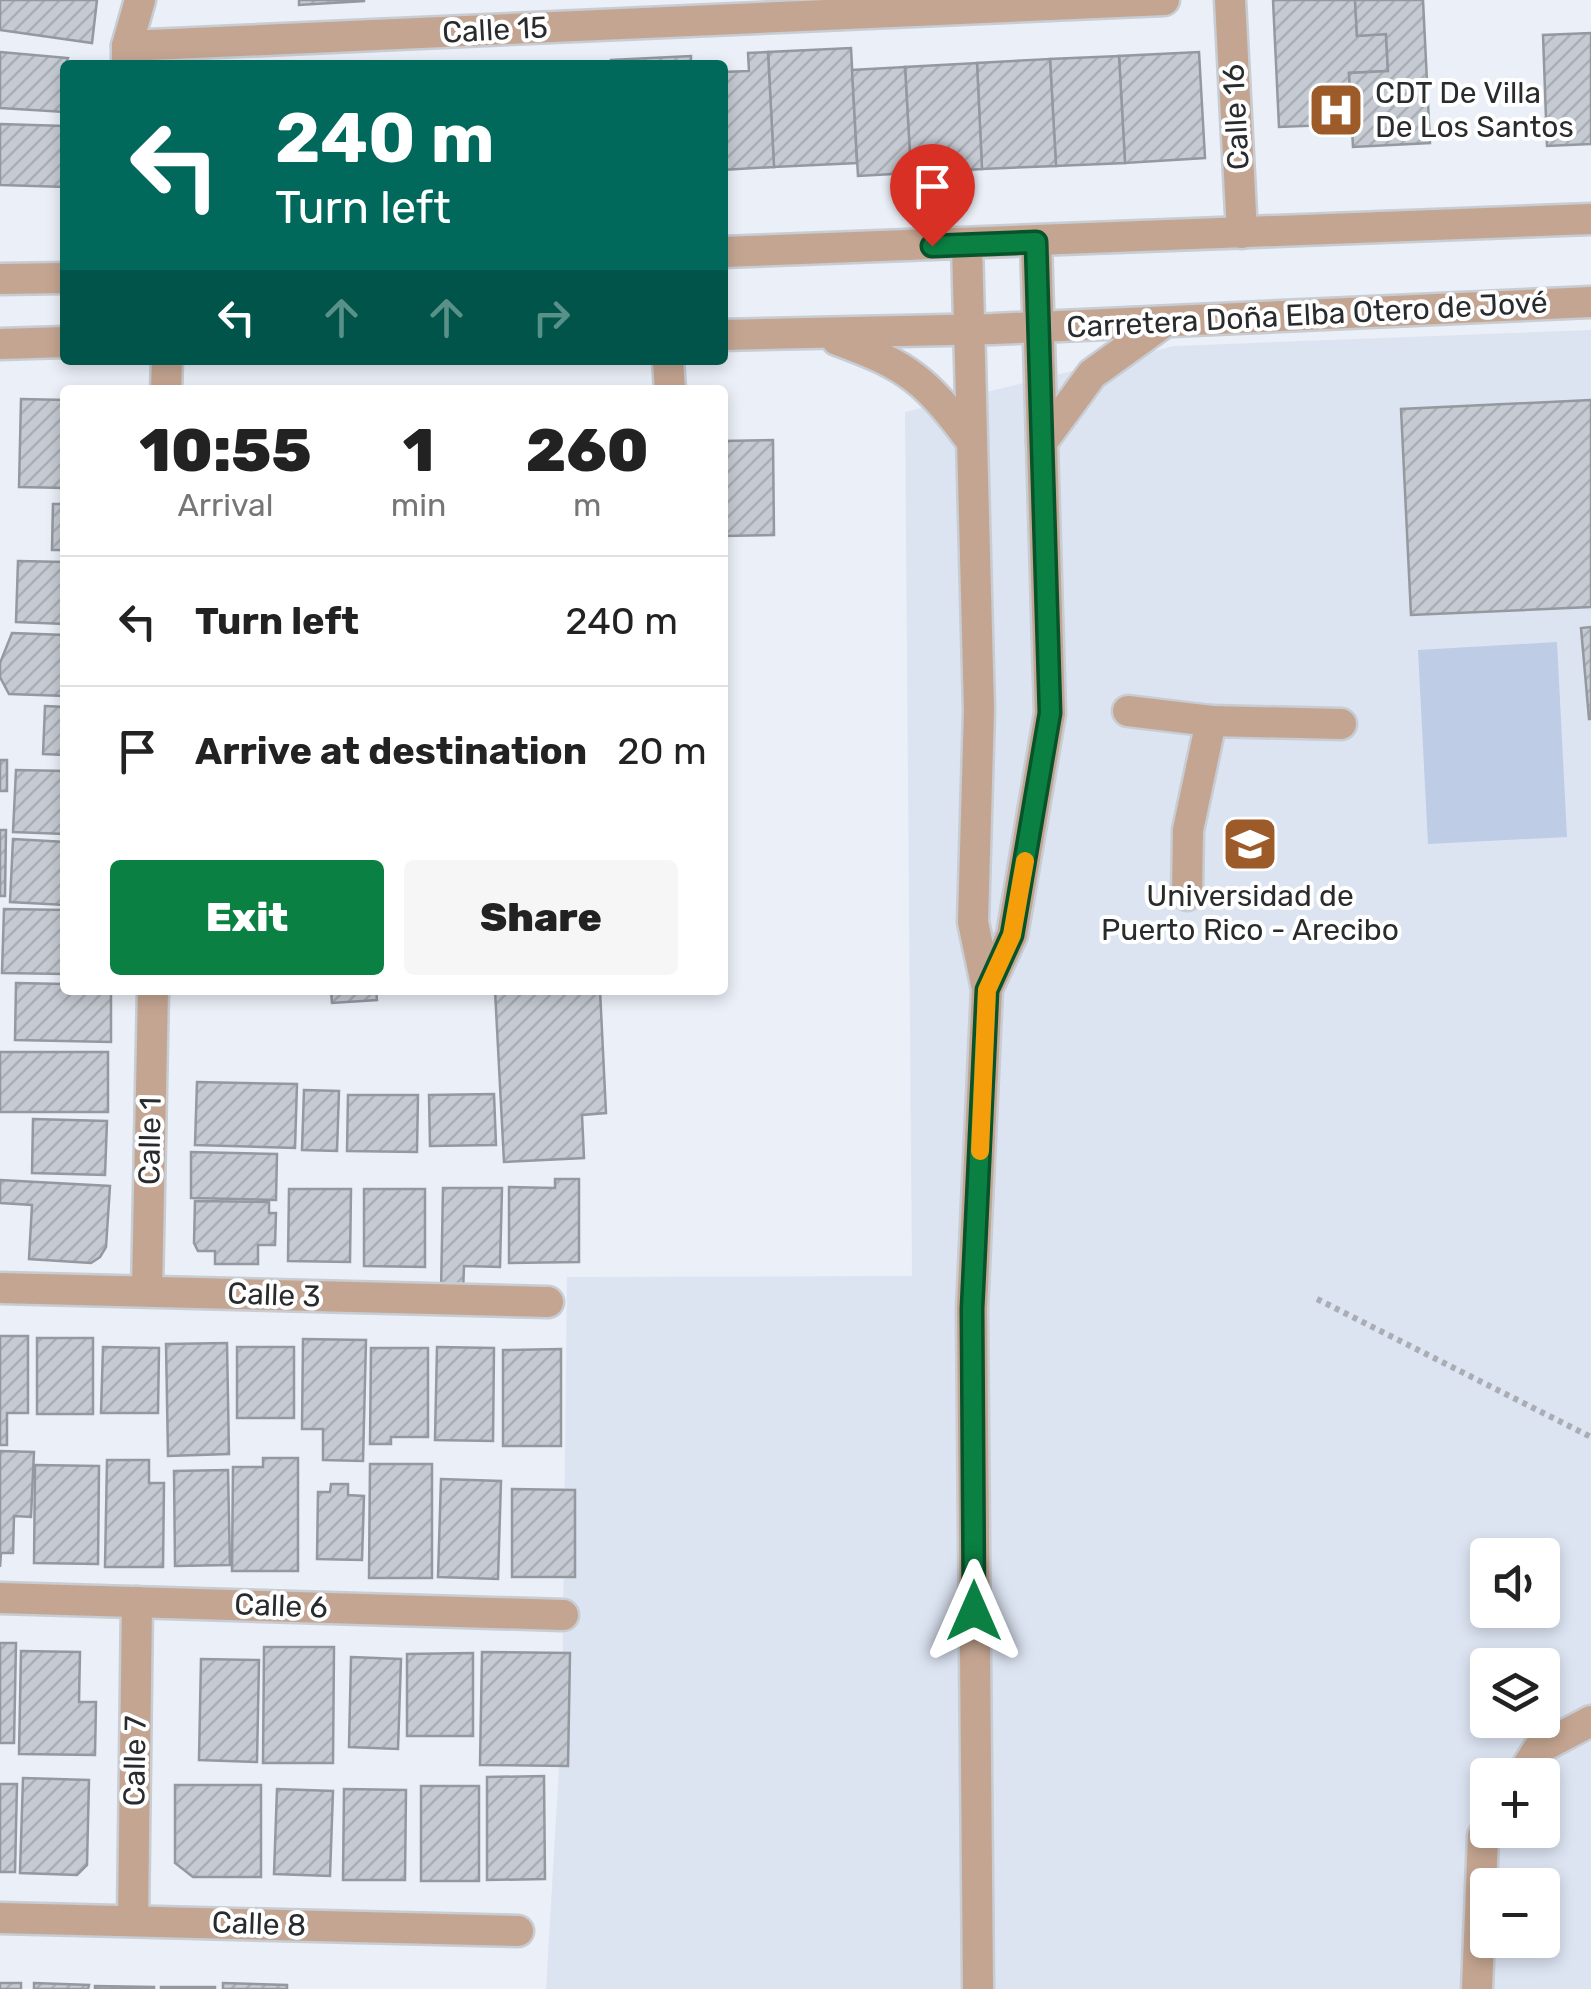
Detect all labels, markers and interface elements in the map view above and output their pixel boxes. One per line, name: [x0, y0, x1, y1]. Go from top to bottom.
street label: Calle 15: [441, 9, 549, 51]
street label: Calle 16: [1215, 63, 1257, 171]
place label: CDT De Villa De Los Santos: [1375, 75, 1574, 145]
hospital icon: CDT De Villa De Los Santos: [1306, 80, 1366, 140]
text: 240 m: [275, 97, 495, 180]
icon: left: [110, 100, 240, 230]
pin: [890, 144, 975, 247]
icon: arrive: [905, 159, 960, 214]
text: Turn left: [275, 181, 451, 234]
street label: Carretera Doña Elba Otero de Jové: [1066, 284, 1548, 346]
icon: left: [209, 290, 264, 345]
icon: ahead: [314, 290, 369, 345]
icon: ahead: [419, 290, 474, 345]
icon: right: [524, 290, 579, 345]
text: 10:55: [139, 415, 312, 486]
text: 1: [403, 415, 434, 486]
text: 260: [526, 415, 649, 486]
text: Arrival: [177, 486, 273, 524]
text: min: [391, 486, 446, 524]
text: m: [573, 486, 601, 524]
icon: left: [110, 594, 165, 649]
text: Turn left: [195, 598, 359, 644]
text: 240 m: [565, 598, 678, 644]
icon: arrive: [110, 724, 165, 779]
text: Arrive at destination: [195, 728, 587, 774]
text: 20 m: [617, 728, 707, 774]
school or university icon: Universidad de Puerto Rico - Arecibo: [1220, 814, 1280, 874]
button: Exit: [110, 860, 384, 975]
button: Share: [404, 860, 678, 975]
place label: Universidad de Puerto Rico - Arecibo: [1101, 878, 1399, 948]
street label: Calle 1: [131, 1097, 169, 1185]
street label: Calle 3: [227, 1275, 321, 1315]
map controls: [1470, 1538, 1560, 1958]
button: sound: [1470, 1538, 1560, 1628]
position arrow: [922, 1559, 1026, 1663]
street label: Calle 6: [234, 1586, 328, 1626]
button: layers: [1470, 1648, 1560, 1738]
street label: Calle 7: [116, 1715, 154, 1807]
button: +: [1470, 1758, 1560, 1848]
button: −: [1470, 1868, 1560, 1958]
street label: Calle 8: [211, 1904, 307, 1944]

